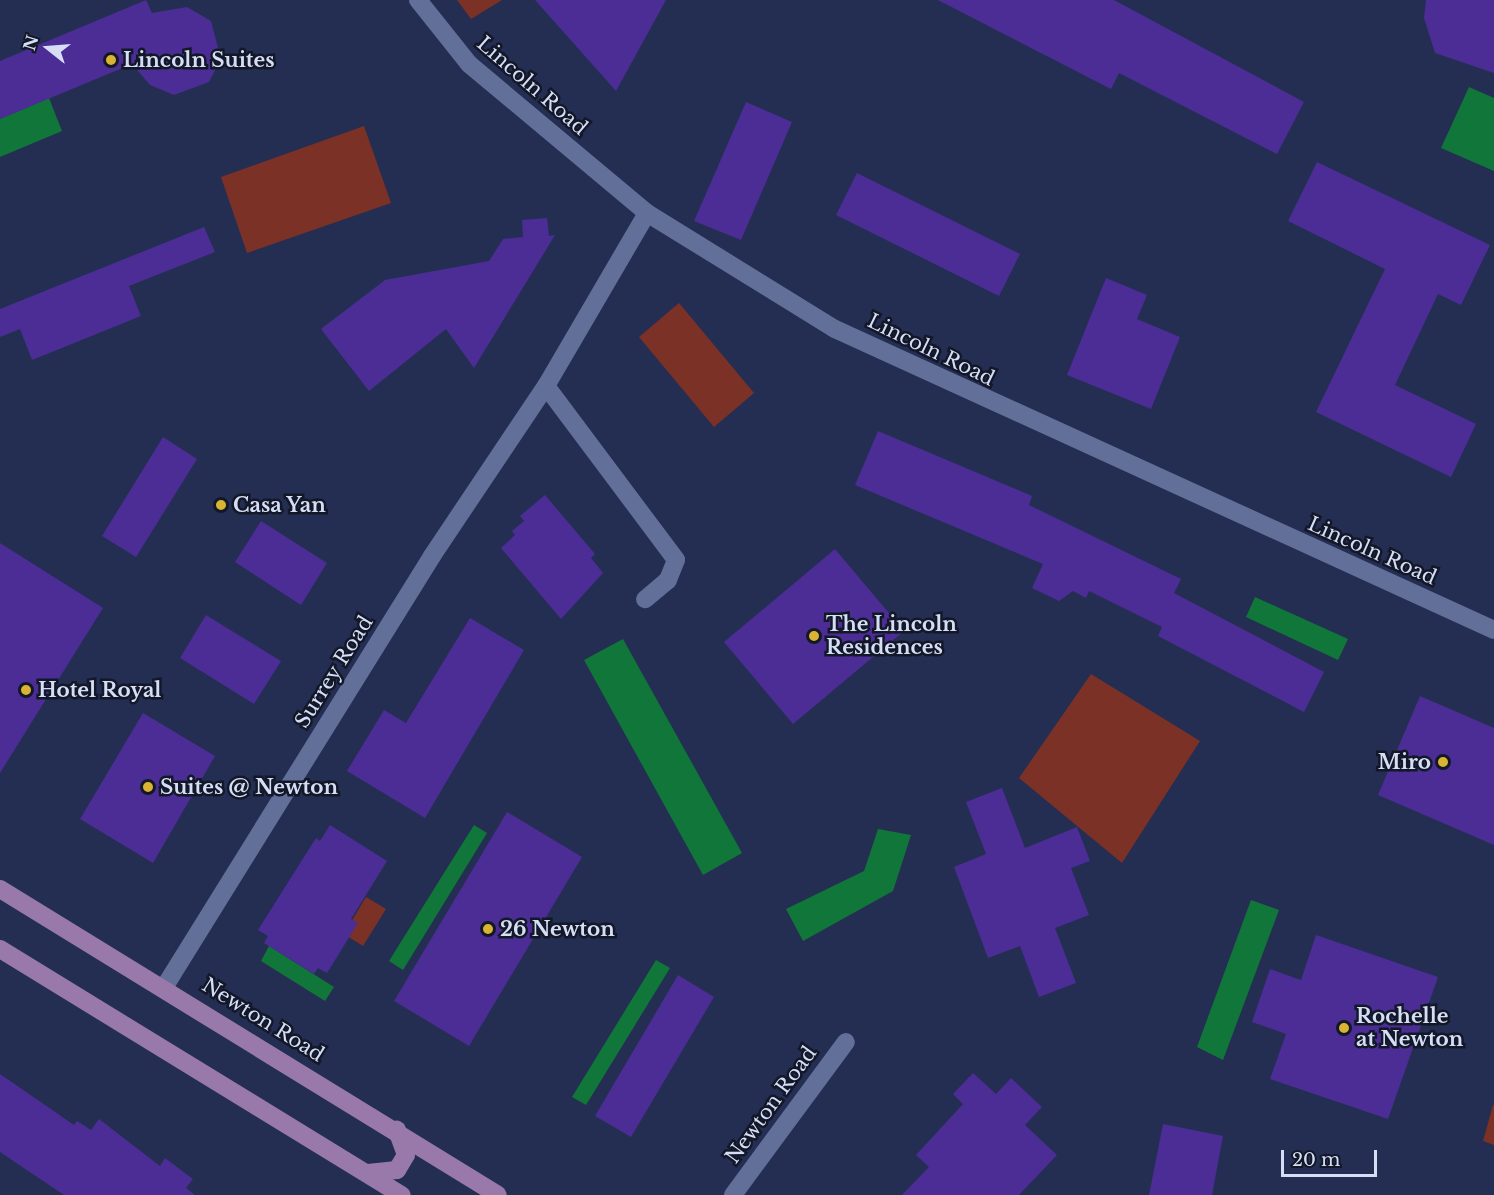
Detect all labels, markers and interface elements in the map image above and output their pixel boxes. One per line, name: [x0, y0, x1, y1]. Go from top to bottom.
north arrow: [18, 18, 78, 78]
street label: Lincoln Road: [472, 32, 592, 140]
text: N: [19, 33, 43, 53]
place label: Lincoln Suites: [123, 48, 275, 72]
marker: Lincoln Suites: [104, 53, 118, 67]
street label: Lincoln Road: [864, 309, 998, 391]
place label: Casa Yan: [233, 493, 326, 517]
marker: Casa Yan: [214, 498, 228, 512]
street label: Lincoln Road: [1304, 512, 1440, 590]
street label: Surrey Road: [290, 611, 378, 733]
place label: The Lincoln Residences: [826, 612, 957, 659]
marker: The Lincoln Residences: [807, 629, 821, 643]
place label: Hotel Royal: [38, 678, 161, 702]
marker: Hotel Royal: [19, 683, 33, 697]
place label: Miro: [1378, 750, 1431, 774]
marker: Miro: [1436, 755, 1450, 769]
place label: Suites @ Newton: [160, 775, 338, 799]
marker: Suites @ Newton: [141, 780, 155, 794]
place label: 26 Newton: [500, 917, 615, 941]
marker: 26 Newton: [481, 922, 495, 936]
street label: Newton Road: [198, 973, 328, 1067]
place label: Rochelle at Newton: [1356, 1005, 1463, 1052]
marker: Rochelle at Newton: [1337, 1021, 1351, 1035]
street label: Newton Road: [720, 1042, 822, 1168]
scale bar: [1284, 1138, 1380, 1176]
text: 20 m: [1292, 1149, 1340, 1171]

